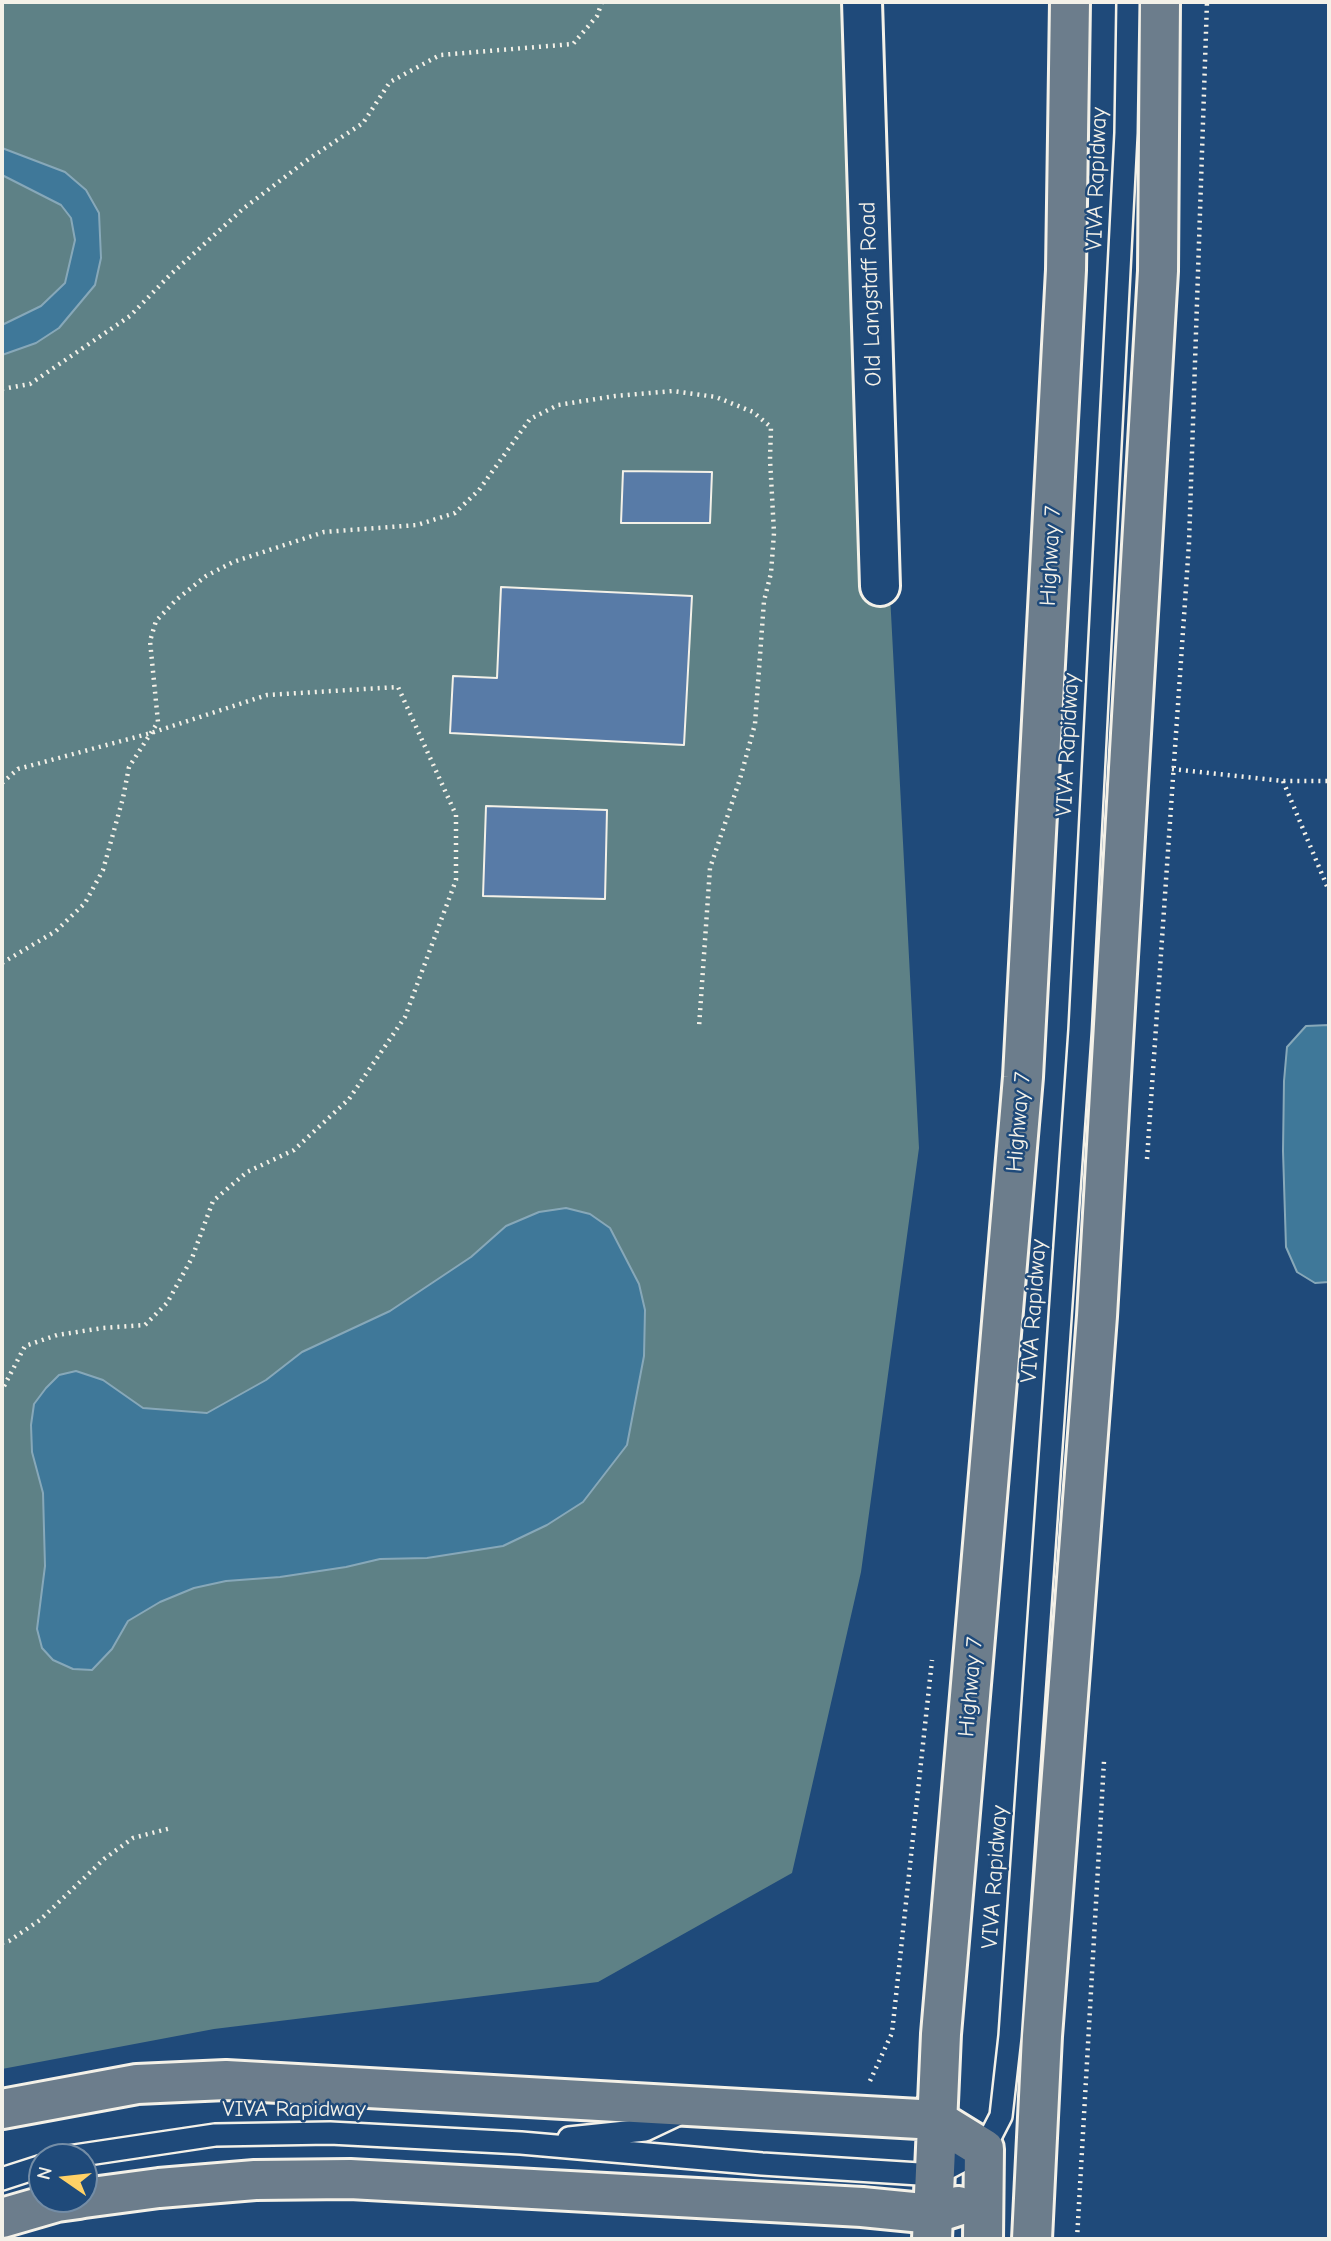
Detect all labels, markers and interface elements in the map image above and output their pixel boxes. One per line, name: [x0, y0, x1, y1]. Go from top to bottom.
street label: VIVA Rapidway: [1081, 107, 1113, 251]
street label: Old Langstaff Road: [854, 201, 888, 387]
street label: Highway 7: [1035, 505, 1067, 607]
street label: VIVA Rapidway: [1050, 673, 1086, 817]
street label: Highway 7: [1001, 1071, 1037, 1173]
street label: VIVA Rapidway: [1015, 1238, 1053, 1384]
street label: Highway 7: [953, 1636, 989, 1738]
street label: VIVA Rapidway: [976, 1804, 1014, 1950]
street label: VIVA Rapidway: [222, 2095, 366, 2123]
north arrow: [28, 2143, 98, 2213]
text: N: [32, 2165, 57, 2182]

